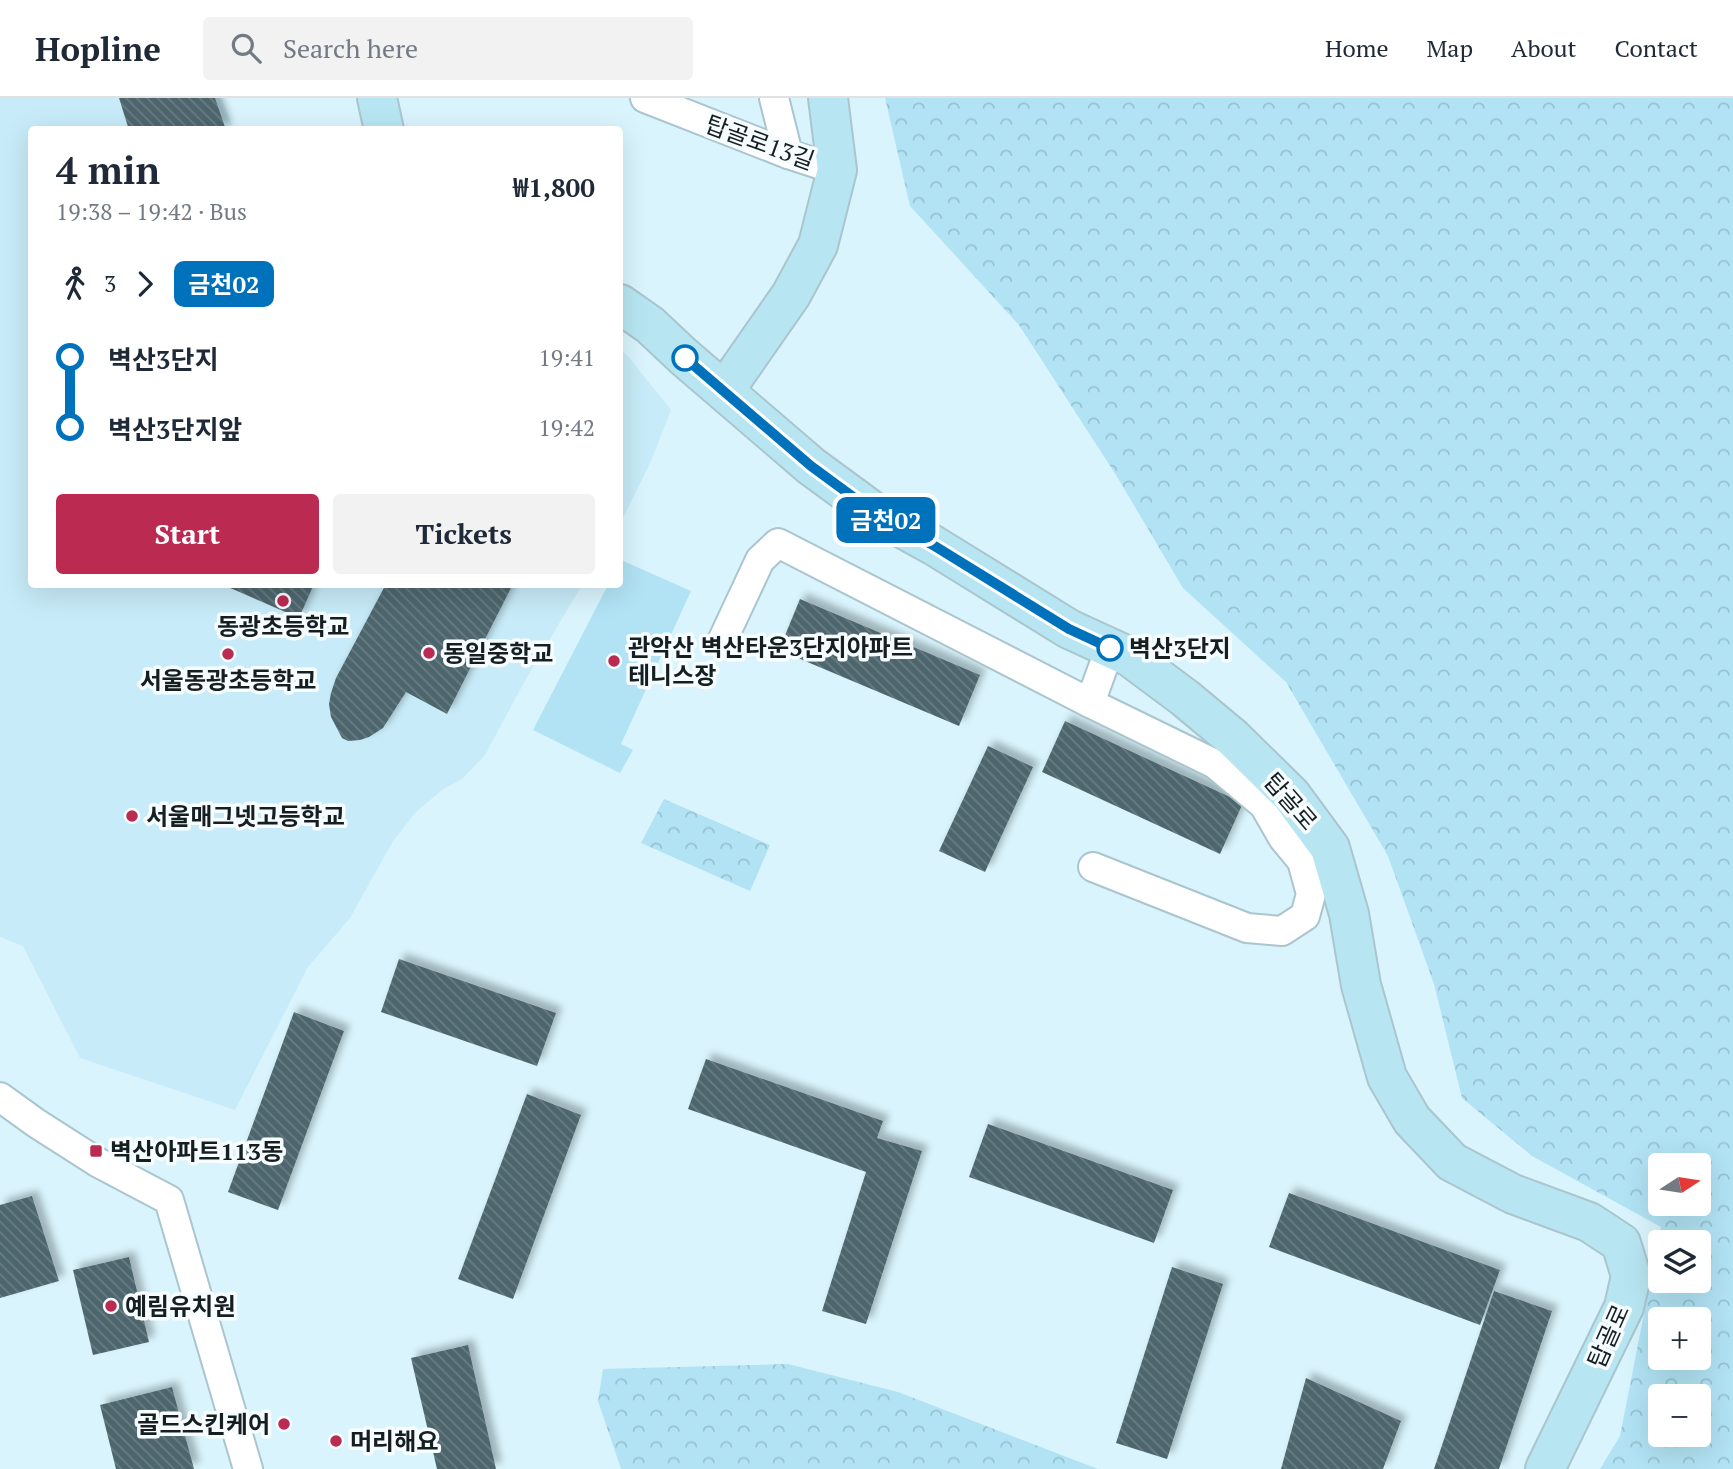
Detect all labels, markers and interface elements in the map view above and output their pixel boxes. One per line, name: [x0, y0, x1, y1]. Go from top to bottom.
search box: [203, 17, 693, 80]
text: Hopline: [35, 27, 161, 70]
icon: search: [227, 29, 265, 67]
text: Search here: [283, 31, 418, 65]
text: Home: [1325, 32, 1389, 64]
text: Map: [1427, 32, 1473, 64]
text: About: [1511, 32, 1577, 64]
text: Contact: [1615, 32, 1698, 64]
street label: 탑골로13길: [701, 107, 819, 177]
text: 4 min: [56, 145, 160, 195]
text: ₩1,800: [513, 170, 595, 204]
text: 19:38 – 19:42 · Bus: [56, 196, 247, 227]
icon: walk: [56, 265, 94, 303]
icon: forward: [126, 265, 164, 303]
text: 3: [104, 268, 116, 299]
text: 금천02: [188, 268, 260, 300]
text: 벽산3단지: [108, 342, 218, 376]
text: 19:41: [538, 342, 595, 373]
unlabelled marker: [672, 345, 698, 371]
text: 벽산3단지앞: [108, 412, 242, 446]
text: 19:42: [538, 412, 595, 443]
button: Start: [56, 494, 319, 574]
button: Tickets: [333, 494, 595, 574]
line badge: 금천02: [837, 497, 935, 543]
text: 금천02: [850, 504, 922, 536]
marker: 동광초등학교: [275, 593, 291, 609]
place label: 동광초등학교: [217, 610, 349, 642]
place label: 관악산 벽산타운3단지아파트 테니스장: [628, 631, 913, 691]
place label: 벽산3단지: [1129, 632, 1231, 664]
marker: 벽산3단지: [1097, 635, 1123, 661]
place label: 동일중학교: [443, 637, 553, 669]
marker: 동일중학교: [421, 645, 437, 661]
marker: 서울동광초등학교: [220, 646, 236, 662]
marker: 관악산 벽산타운3단지아파트 테니스장: [606, 653, 622, 669]
place label: 서울동광초등학교: [140, 664, 316, 696]
street label: 탑골로: [1257, 766, 1325, 836]
place label: 서울매그넷고등학교: [146, 800, 345, 832]
marker: 서울매그넷고등학교: [124, 808, 140, 824]
place label: 벽산아파트113동: [110, 1135, 283, 1167]
marker: 벽산아파트113동: [88, 1143, 104, 1159]
north arrow: [1648, 1153, 1712, 1216]
map controls: [1648, 1153, 1711, 1447]
button: layers: [1648, 1230, 1711, 1293]
place label: 예림유치원: [125, 1290, 235, 1322]
marker: 예림유치원: [103, 1298, 119, 1314]
street label: 탑골로: [1580, 1299, 1636, 1373]
button: +: [1648, 1307, 1711, 1370]
button: −: [1648, 1384, 1711, 1447]
place label: 골드스킨케어: [138, 1408, 270, 1440]
marker: 골드스킨케어: [276, 1416, 292, 1432]
place label: 머리해요: [350, 1425, 438, 1457]
marker: 머리해요: [328, 1433, 344, 1449]

